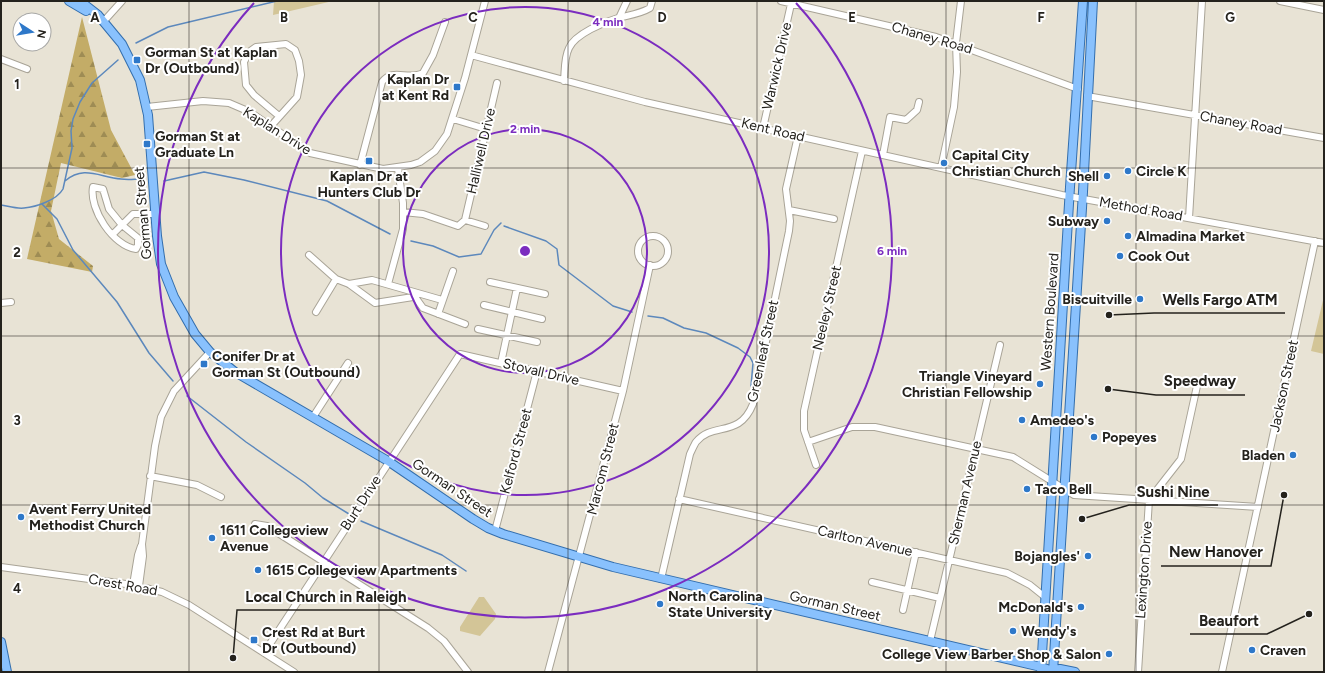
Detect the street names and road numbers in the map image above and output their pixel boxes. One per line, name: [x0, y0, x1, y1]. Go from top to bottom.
street label: Chaney Road: [890, 18, 974, 58]
street label: Warwick Drive: [759, 20, 795, 111]
street label: Kaplan Drive: [240, 103, 315, 159]
street label: Halliwell Drive: [463, 106, 499, 196]
street label: Chaney Road: [1198, 107, 1284, 139]
street label: Kent Road: [739, 114, 807, 146]
street label: Gorman Street: [130, 166, 156, 260]
street label: Method Road: [1098, 193, 1184, 225]
street label: Western Boulevard: [1037, 252, 1063, 372]
street label: Neeley Street: [809, 264, 845, 352]
street label: Greenleaf Street: [744, 298, 782, 404]
street label: Jackson Street: [1266, 338, 1302, 434]
street label: Stovall Drive: [501, 355, 581, 389]
street label: Kelford Street: [496, 406, 536, 496]
street label: Marcom Street: [583, 421, 623, 517]
street label: Sherman Avenue: [945, 439, 985, 547]
street label: Gorman Street: [409, 455, 495, 521]
street label: Burt Drive: [337, 472, 385, 534]
street label: Lexington Drive: [1132, 520, 1156, 619]
street label: Carlton Avenue: [816, 522, 915, 560]
street label: Crest Road: [87, 571, 159, 599]
street label: Gorman Street: [788, 587, 882, 625]

